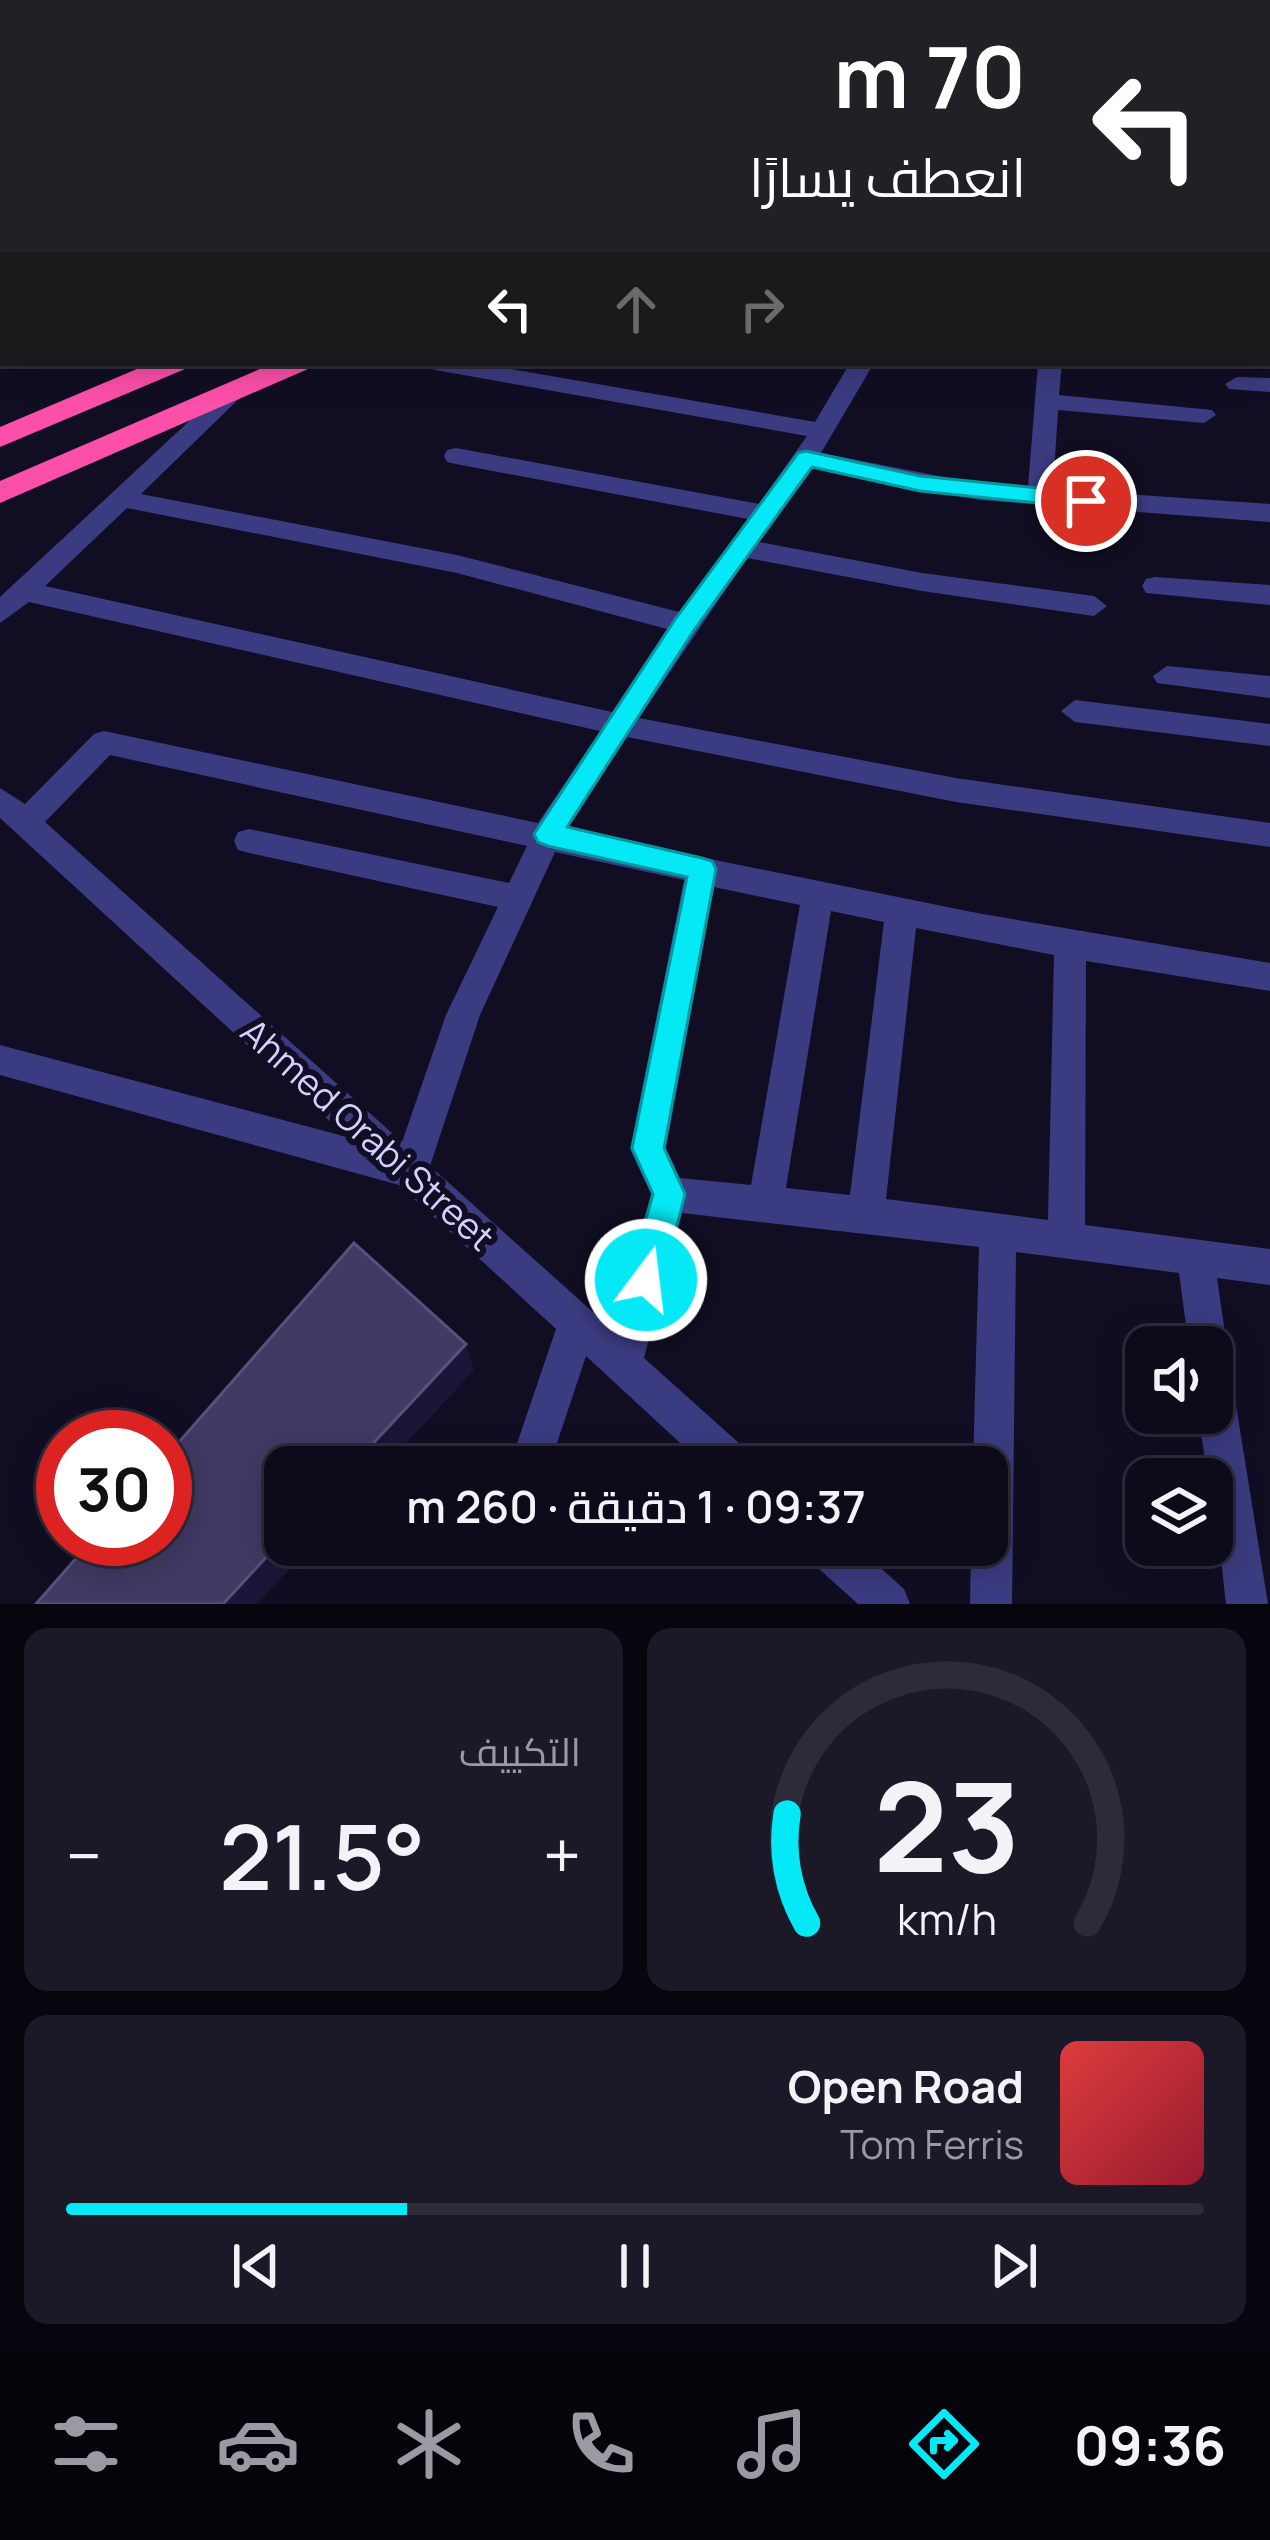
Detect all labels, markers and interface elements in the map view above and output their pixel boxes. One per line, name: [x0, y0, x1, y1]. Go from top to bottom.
text: 70 m: [834, 18, 1026, 133]
icon: left: [1068, 48, 1224, 204]
text: انعطف يسارًا: [749, 139, 1026, 213]
icon: left: [477, 276, 543, 342]
icon: ahead: [603, 276, 669, 342]
icon: right: [729, 276, 795, 342]
pin: [1035, 450, 1137, 552]
icon: arrive: [1053, 468, 1119, 534]
street label: Ahmed Orabi Street: [231, 1007, 505, 1261]
position arrow: [583, 1217, 709, 1343]
map controls: [1125, 1326, 1233, 1566]
button: sound: [1125, 1326, 1233, 1434]
speed limit sign: 30: [36, 1410, 192, 1566]
button: layers: [1125, 1458, 1233, 1566]
text: 09:37 · 1 دقيقة · 260 m: [406, 1475, 866, 1537]
text: التكييف: [459, 1724, 581, 1778]
text: 23: [873, 1739, 1020, 1909]
text: 21.5°: [219, 1794, 425, 1917]
text: −: [66, 1810, 102, 1900]
text: +: [543, 1810, 581, 1900]
text: km/h: [897, 1888, 996, 1947]
text: Open Road: [788, 2055, 1024, 2117]
text: Tom Ferris: [840, 2117, 1024, 2171]
icon: previous: [223, 2233, 289, 2299]
icon: pause: [602, 2233, 668, 2299]
icon: next: [981, 2233, 1047, 2299]
icon: filters: [44, 2402, 128, 2486]
icon: car: [216, 2402, 300, 2486]
icon: climate: [387, 2402, 471, 2486]
icon: phone: [559, 2402, 643, 2486]
icon: music: [730, 2402, 814, 2486]
icon: directions: [902, 2402, 986, 2486]
text: 09:36: [1074, 2407, 1226, 2481]

